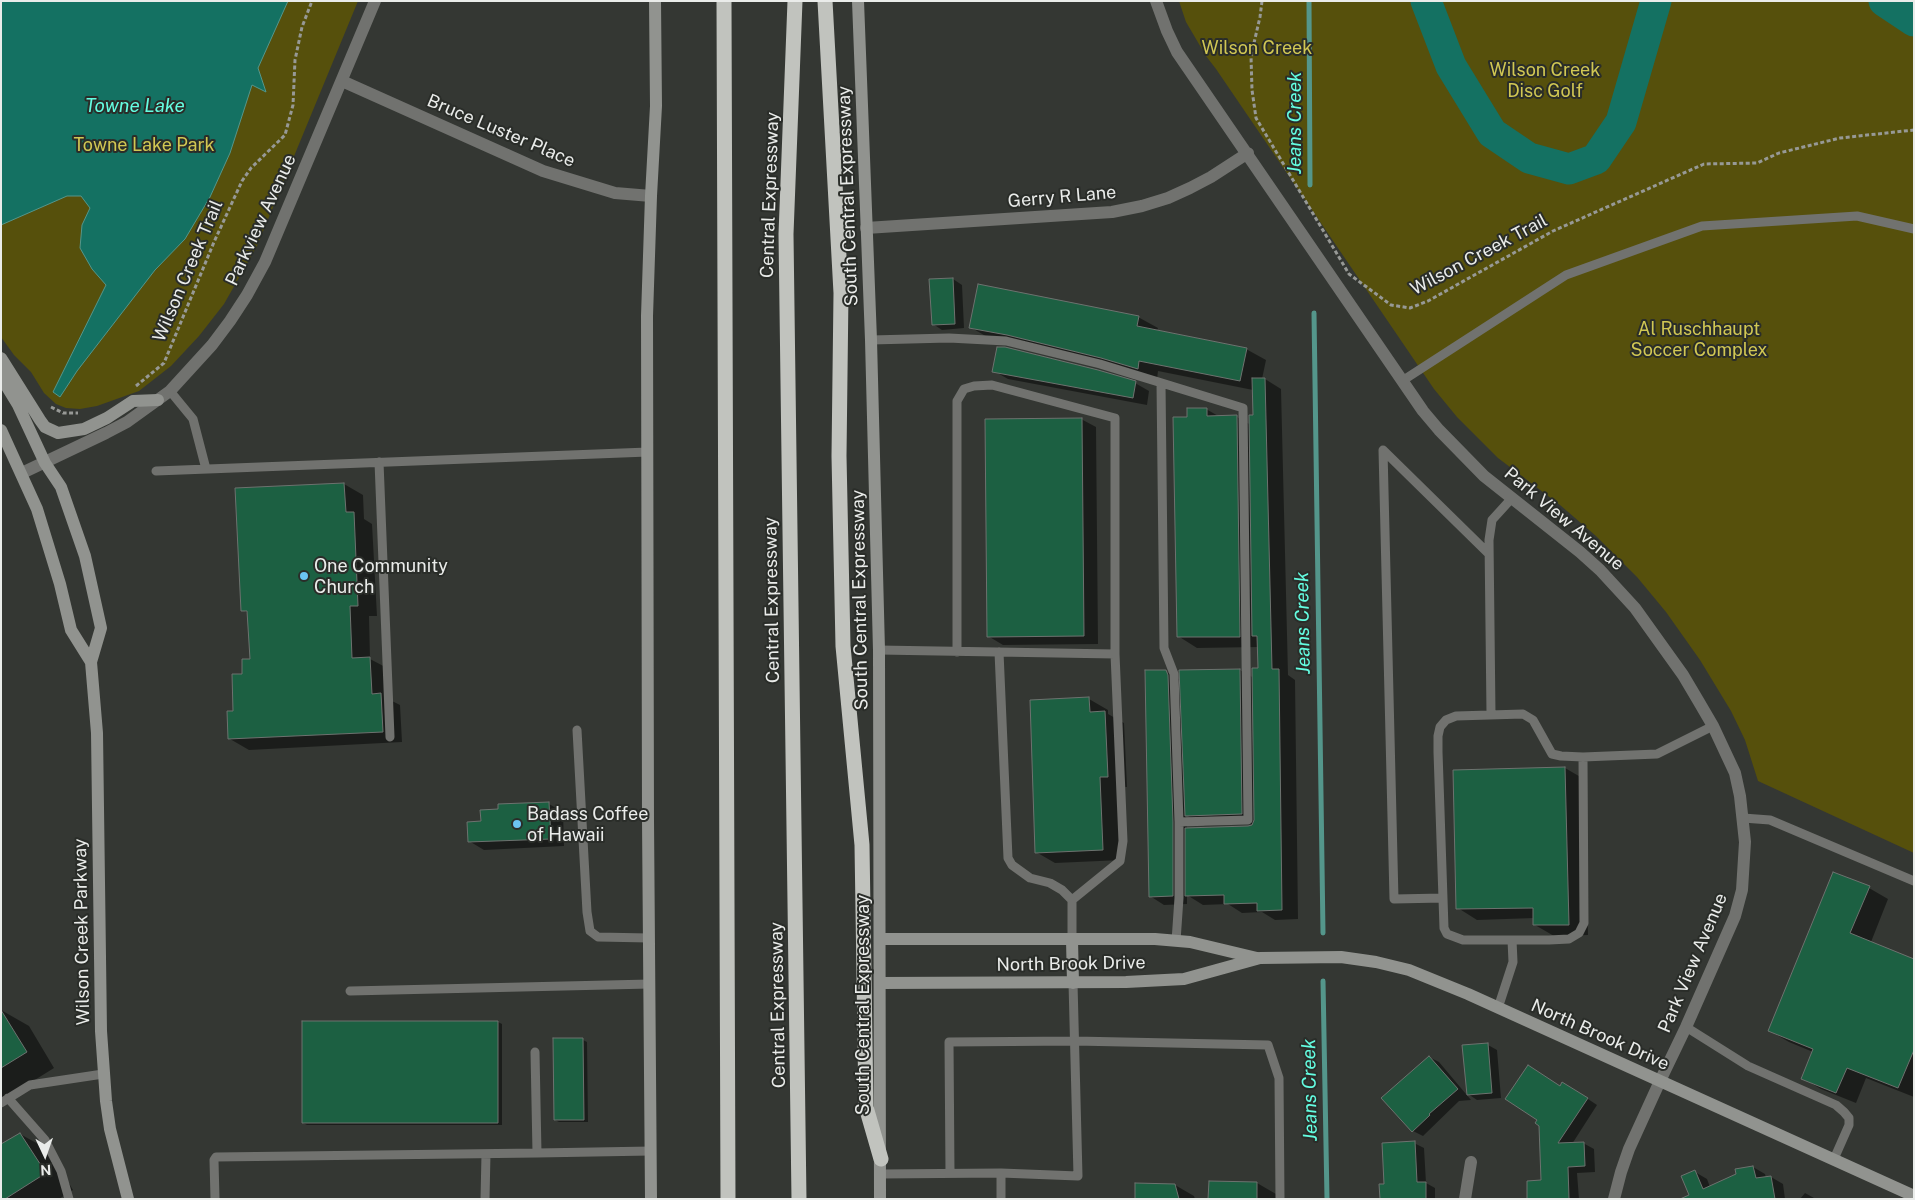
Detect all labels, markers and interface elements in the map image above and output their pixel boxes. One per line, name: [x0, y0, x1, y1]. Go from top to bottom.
park label: Wilson Creek: [1202, 37, 1312, 59]
park label: Wilson Creek Disc Golf: [1490, 59, 1600, 102]
water label: Jeans Creek: [1284, 72, 1306, 174]
street label: South Central Expressway: [833, 85, 863, 307]
street label: Bruce Luster Place: [424, 90, 578, 172]
water label: Towne Lake: [85, 95, 185, 117]
street label: Central Expressway: [756, 112, 784, 278]
park label: Towne Lake Park: [73, 134, 215, 156]
street label: Parkview Avenue: [221, 151, 301, 289]
street label: Gerry R Lane: [1007, 181, 1117, 213]
street label: Wilson Creek Trail: [148, 197, 228, 345]
street label: Wilson Creek Trail: [1407, 210, 1551, 300]
park label: Al Ruschhaupt Soccer Complex: [1631, 318, 1767, 360]
street label: Park View Avenue: [1500, 463, 1628, 575]
street label: South Central Expressway: [847, 490, 873, 710]
street label: Central Expressway: [760, 517, 784, 683]
place label: One Community Church: [314, 555, 448, 598]
marker: One Community Church: [298, 570, 310, 582]
water label: Jeans Creek: [1291, 572, 1315, 674]
place label: Badass Coffee of Hawaii: [527, 803, 648, 846]
marker: Badass Coffee of Hawaii: [511, 818, 523, 830]
street label: Wilson Creek Parkway: [70, 838, 94, 1026]
street label: Park View Avenue: [1654, 890, 1732, 1036]
street label: South Central Expressway: [852, 895, 874, 1115]
street label: Central Expressway: [766, 922, 790, 1088]
street label: North Brook Drive: [996, 952, 1146, 976]
street label: North Brook Drive: [1528, 995, 1672, 1075]
water label: Jeans Creek: [1298, 1039, 1322, 1141]
north arrow: [20, 1130, 70, 1180]
text: N: [40, 1162, 52, 1178]

